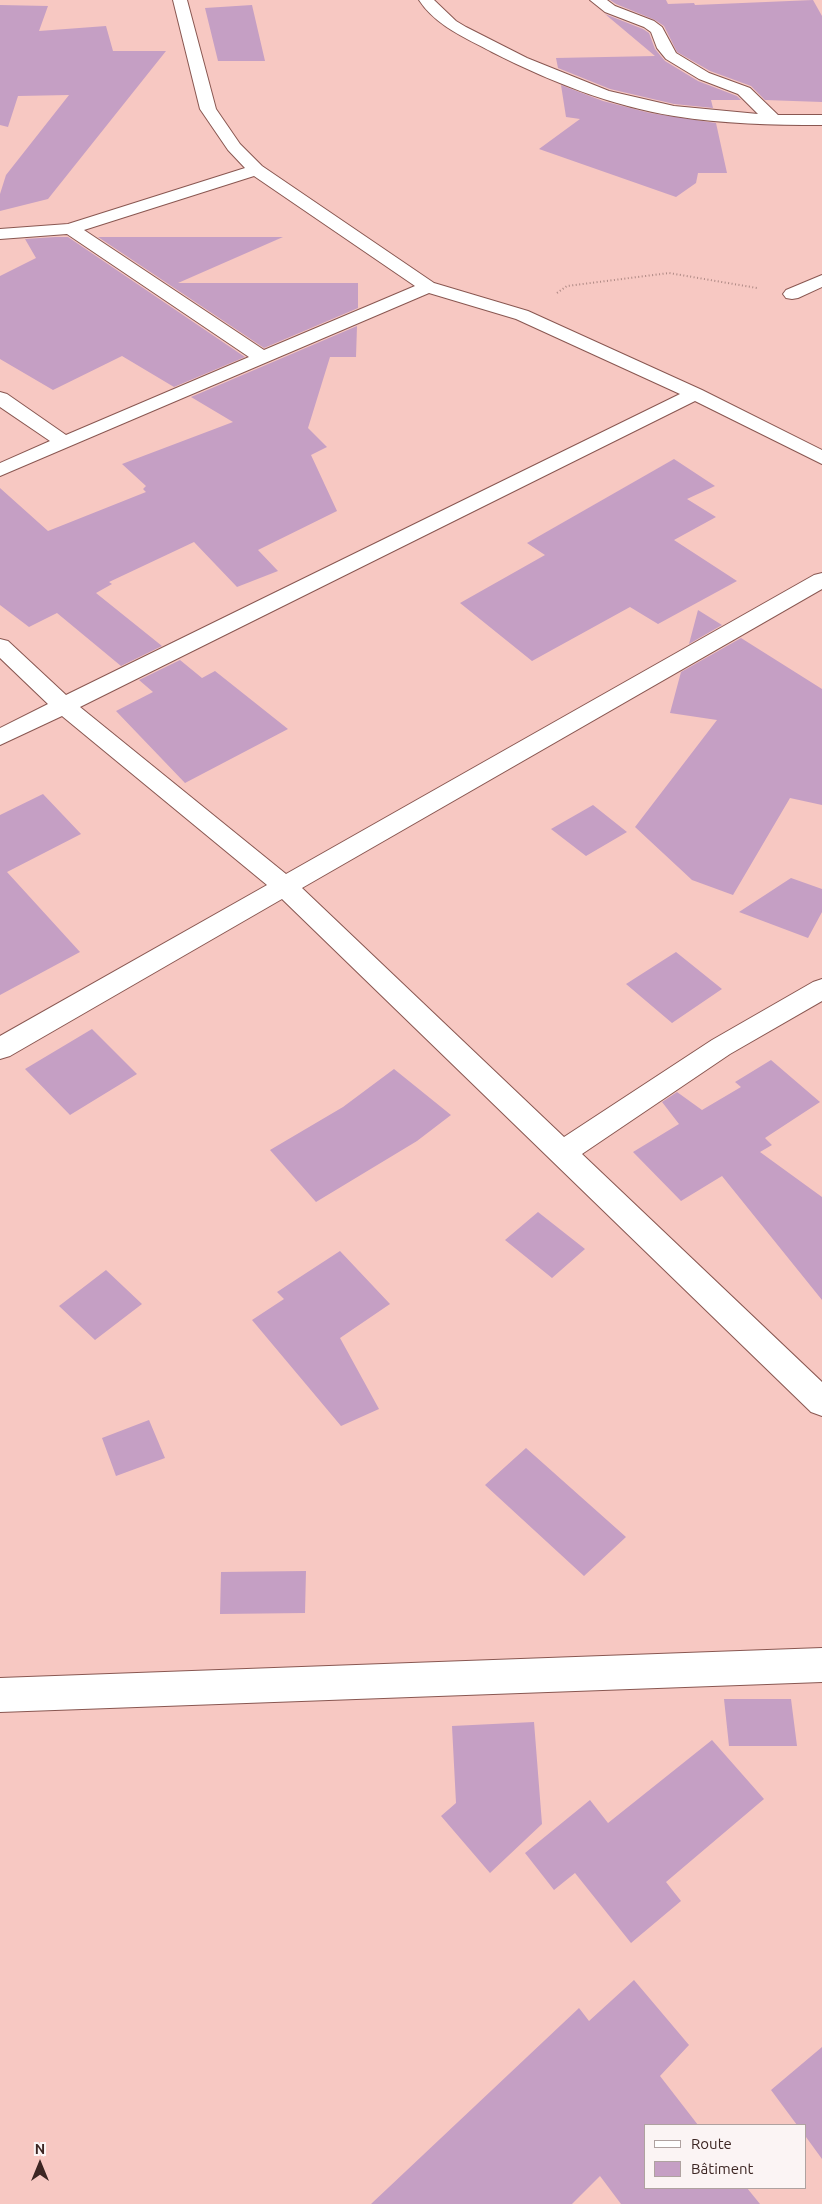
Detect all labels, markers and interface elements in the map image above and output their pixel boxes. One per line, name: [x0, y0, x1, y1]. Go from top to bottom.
legend: [644, 2124, 807, 2189]
text: Route: [691, 2135, 732, 2152]
north arrow: [15, 2139, 65, 2189]
text: N: [35, 2141, 45, 2157]
text: Bâtiment: [691, 2160, 753, 2177]

